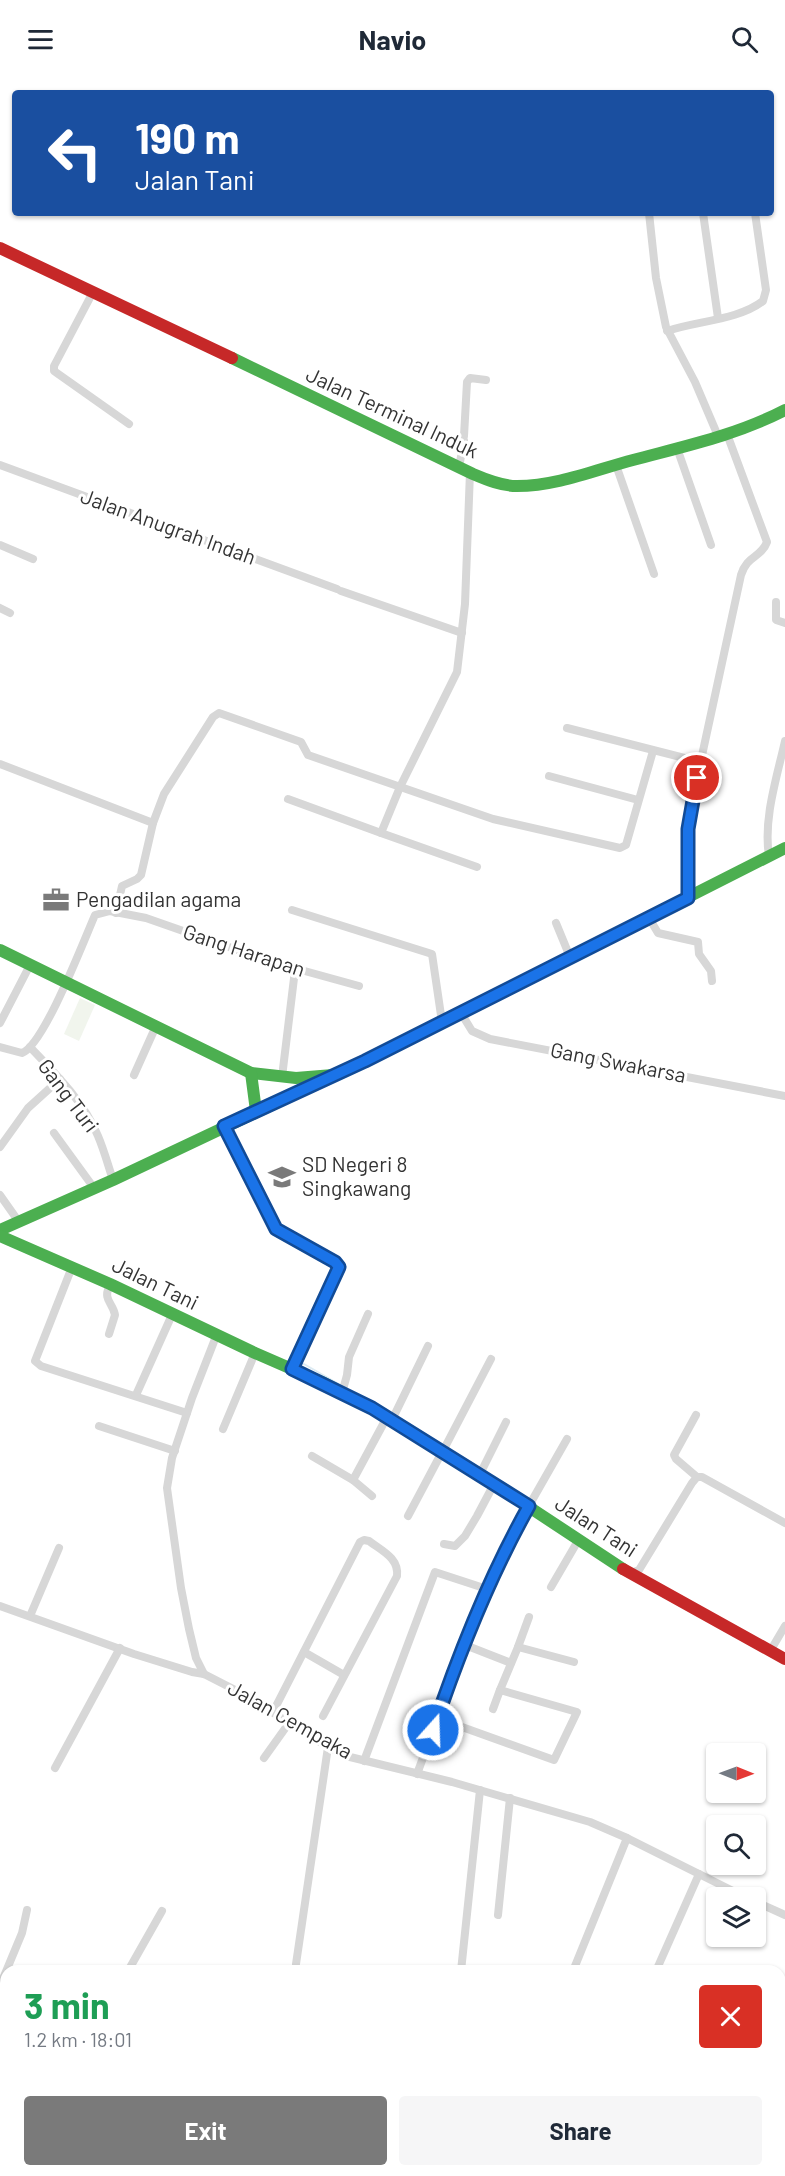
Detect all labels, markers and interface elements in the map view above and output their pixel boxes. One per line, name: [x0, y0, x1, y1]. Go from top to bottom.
icon: menu: [24, 23, 57, 56]
text: Navio: [359, 23, 426, 55]
icon: search: [728, 23, 761, 56]
text: 190 m: [135, 112, 240, 162]
icon: left: [36, 114, 114, 192]
text: Jalan Tani: [135, 163, 255, 195]
street label: Jalan Terminal Induk: [303, 361, 483, 462]
street label: Jalan Anugrah Indah: [78, 482, 259, 569]
pin: [671, 752, 722, 803]
icon: arrive: [680, 761, 713, 794]
office icon: Pengadilan agama: [41, 885, 71, 915]
place label: Pengadilan agama: [76, 886, 241, 911]
street label: Gang Harapan: [180, 918, 309, 981]
street label: Gang Swakarsa: [548, 1036, 688, 1087]
street label: Gang Turi: [33, 1053, 105, 1137]
place label: SD Negeri 8 Singkawang: [302, 1151, 411, 1200]
school or university icon: SD Negeri 8 Singkawang: [267, 1162, 297, 1192]
street label: Jalan Tani: [108, 1251, 203, 1314]
street label: Jalan Tani: [551, 1490, 643, 1562]
street label: Jalan Cempaka: [224, 1674, 357, 1763]
position arrow: [401, 1698, 465, 1762]
north arrow: [706, 1743, 766, 1803]
map controls: [706, 1743, 766, 1947]
button: search: [706, 1815, 766, 1875]
button: layers: [706, 1887, 766, 1947]
text: 3 min: [24, 1983, 110, 2026]
button: close: [699, 1985, 762, 2048]
text: 1.2 km · 18:01: [24, 2027, 132, 2051]
button: Exit: [24, 2096, 387, 2165]
button: Share: [399, 2096, 762, 2165]

